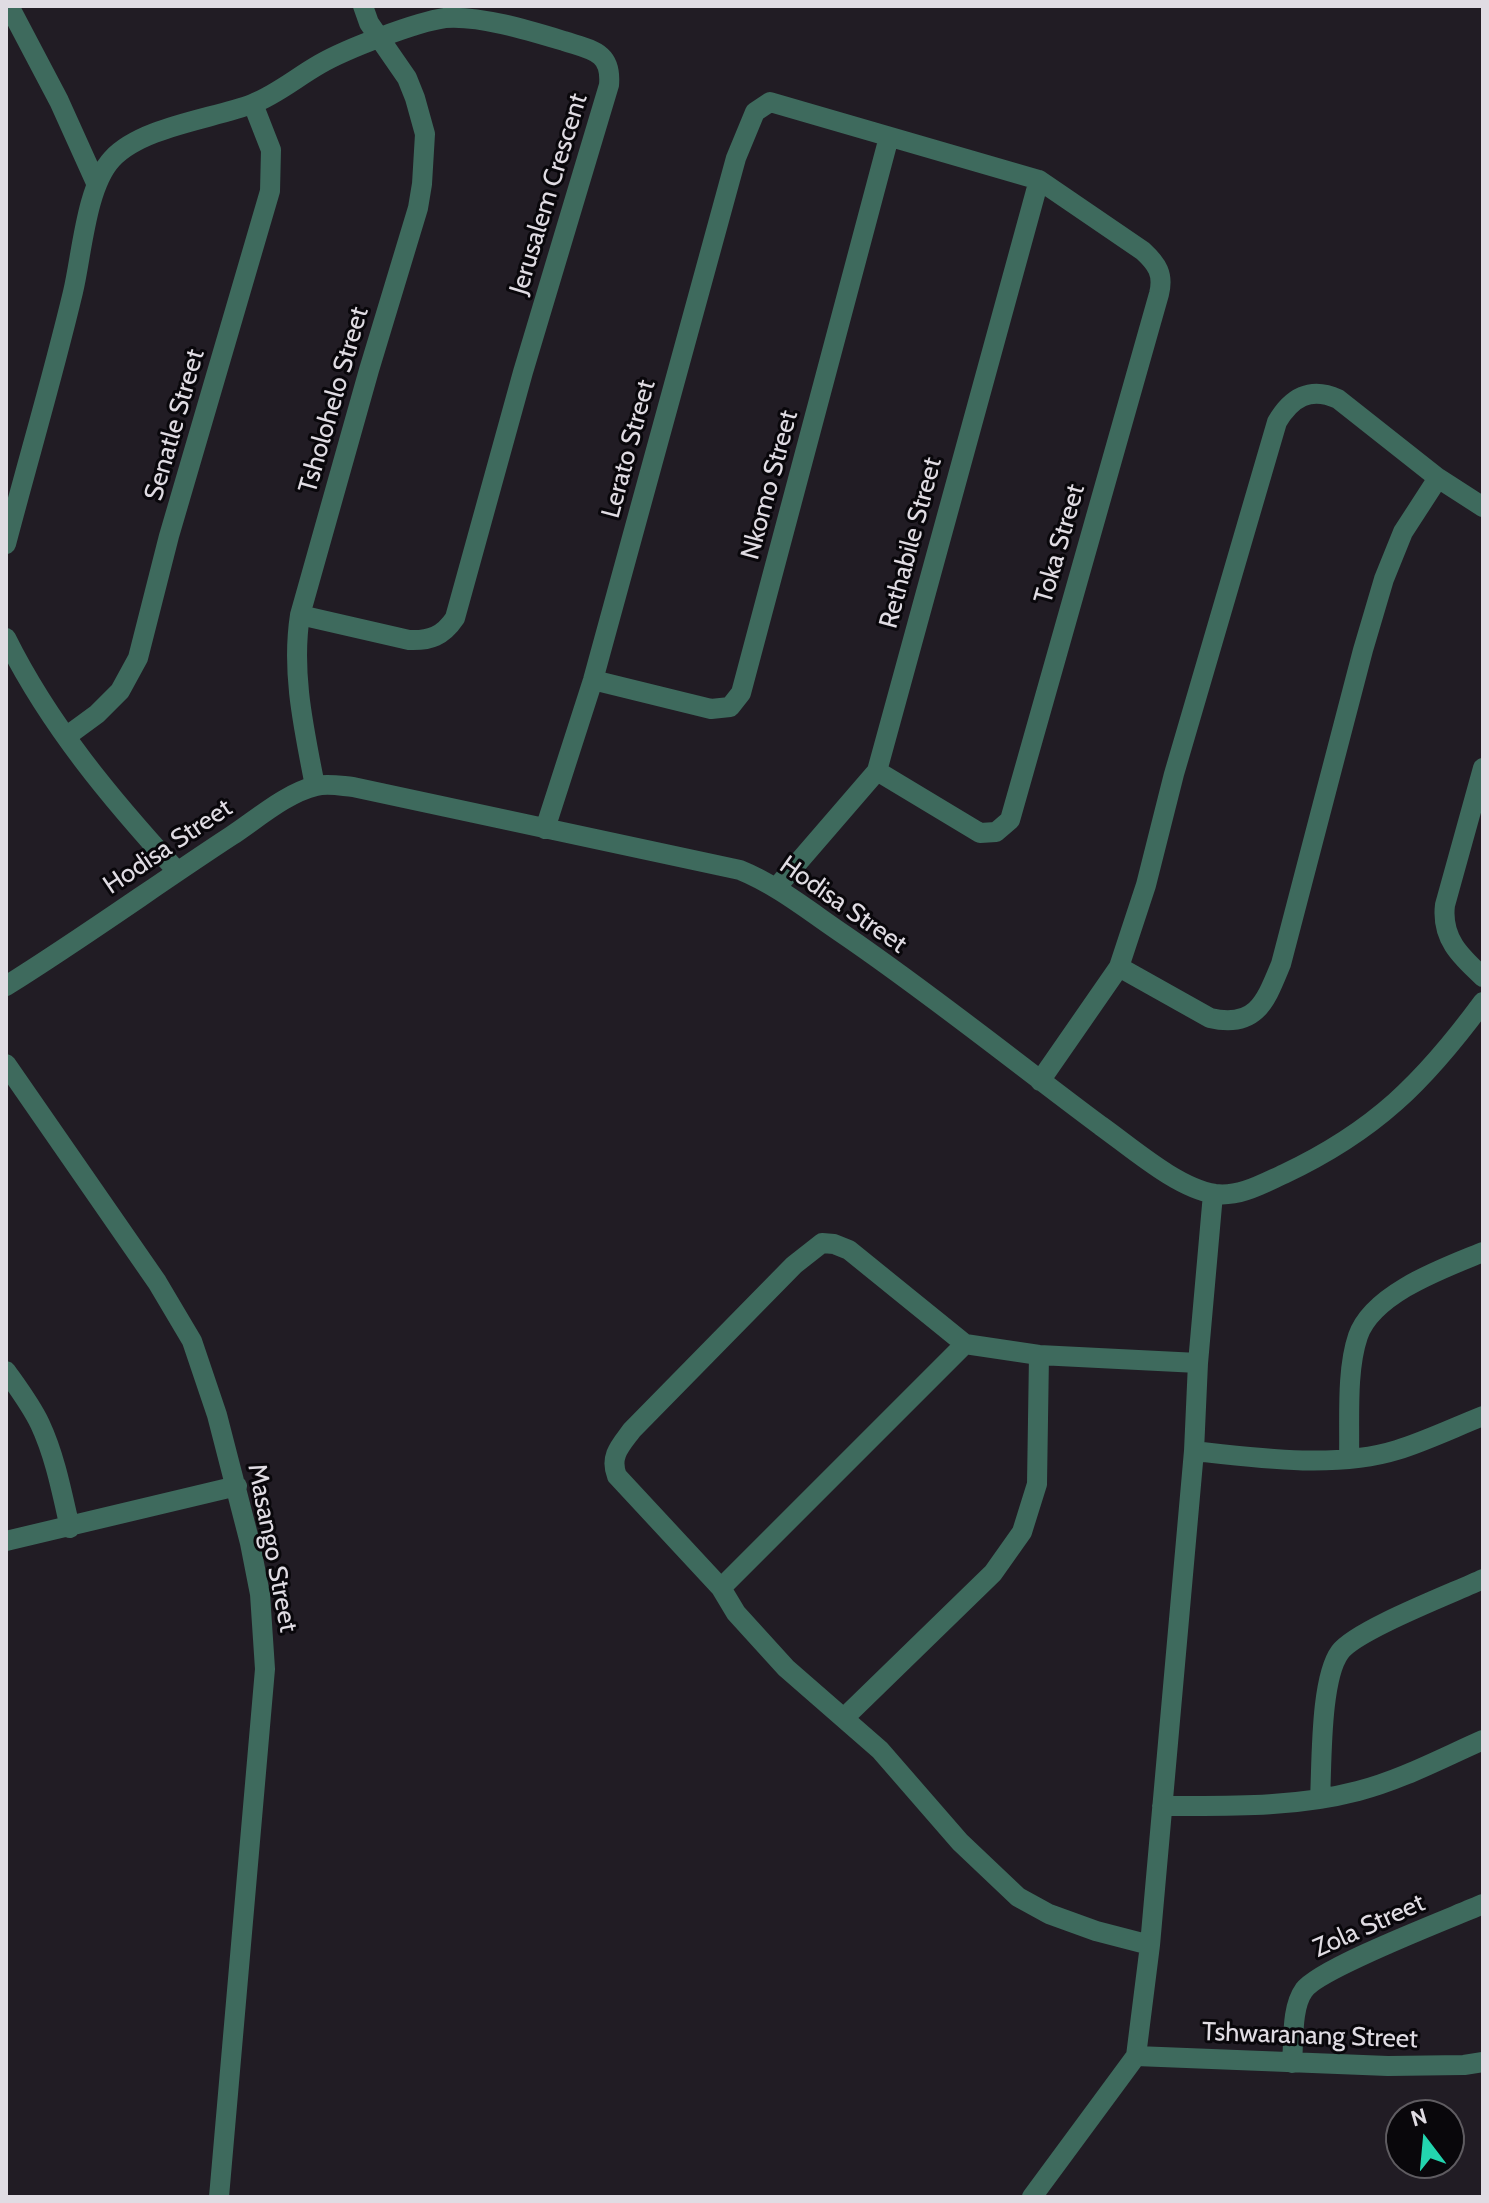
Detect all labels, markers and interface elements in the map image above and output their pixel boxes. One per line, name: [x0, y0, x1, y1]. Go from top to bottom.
street label: Jerusalem Crescent: [504, 90, 594, 298]
street label: Tsholohelo Street: [293, 303, 375, 497]
street label: Senatle Street: [139, 346, 211, 504]
street label: Lerato Street: [596, 376, 662, 522]
street label: Nkomo Street: [735, 407, 805, 563]
street label: Rethabile Street: [873, 454, 949, 632]
street label: Toka Street: [1028, 481, 1092, 607]
street label: Hodisa Street: [98, 793, 238, 901]
street label: Hodisa Street: [773, 850, 913, 960]
street label: Masango Street: [240, 1461, 304, 1635]
street label: Zola Street: [1308, 1888, 1430, 1964]
street label: Tshwaranang Street: [1202, 2017, 1418, 2055]
north arrow: [1385, 2099, 1465, 2179]
text: N: [1408, 2102, 1430, 2132]

